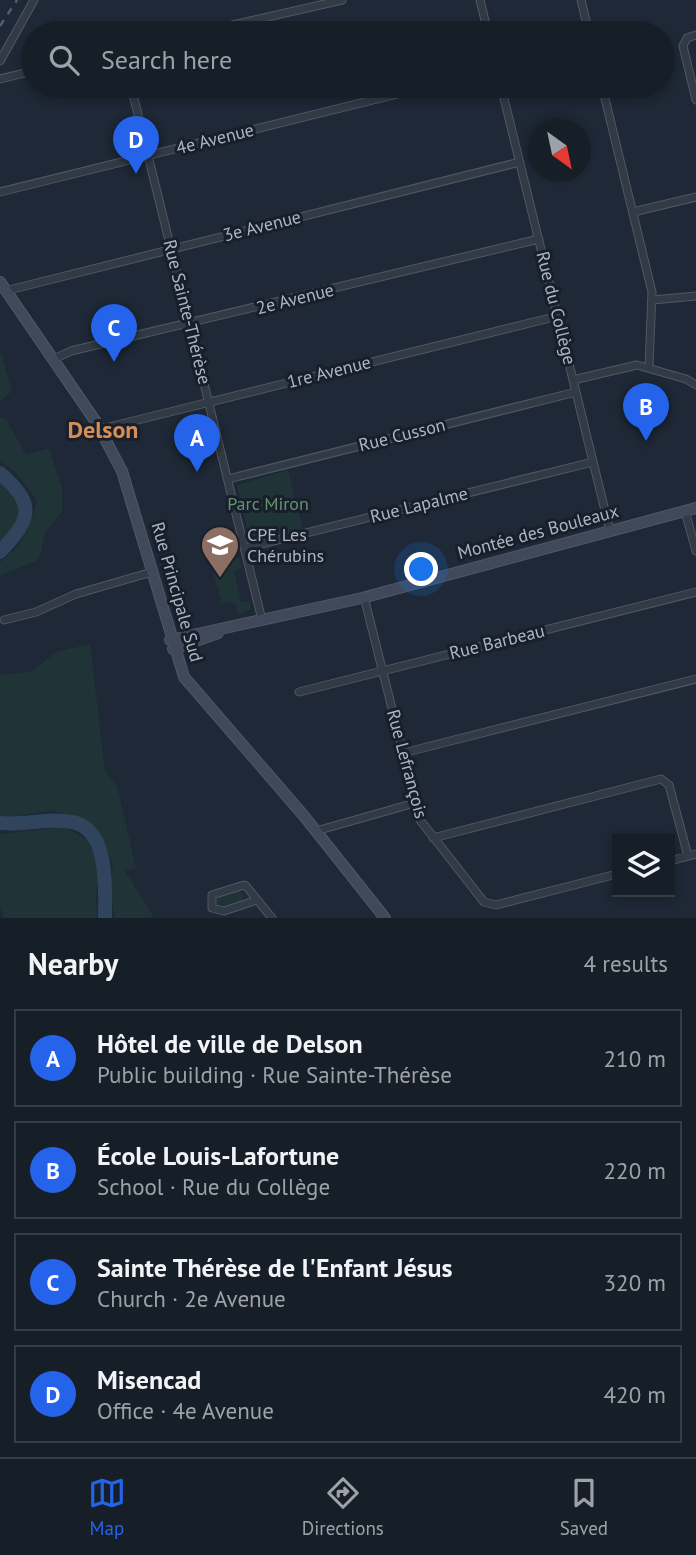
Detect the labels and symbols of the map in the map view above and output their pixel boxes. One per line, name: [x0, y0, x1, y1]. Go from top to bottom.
pin: D: [113, 116, 159, 174]
street label: 4e Avenue: [174, 118, 256, 159]
north arrow: [528, 119, 591, 182]
street label: 3e Avenue: [221, 205, 303, 246]
street label: Rue Sainte-Thérèse: [158, 237, 217, 387]
street label: Rue du Collège: [531, 249, 582, 367]
street label: 2e Avenue: [254, 278, 336, 319]
pin: C: [91, 304, 137, 362]
street label: 1re Avenue: [285, 350, 373, 393]
pin: B: [623, 383, 669, 441]
street label: Rue Cusson: [356, 413, 448, 456]
district label: Delson: [68, 414, 138, 445]
pin: A: [174, 414, 220, 472]
street label: Rue Lapalme: [368, 481, 470, 528]
park label: Parc Miron: [227, 492, 309, 515]
street label: Montée des Bouleaux: [455, 499, 621, 564]
street label: Rue Principale Sud: [147, 519, 208, 664]
place label: CPE Les Chérubins: [247, 523, 324, 567]
school or university icon: CPE Les Chérubins: [199, 524, 241, 579]
your location: [404, 552, 438, 586]
street label: Rue Barbeau: [447, 619, 547, 664]
street label: Rue Lefrançois: [382, 707, 433, 821]

